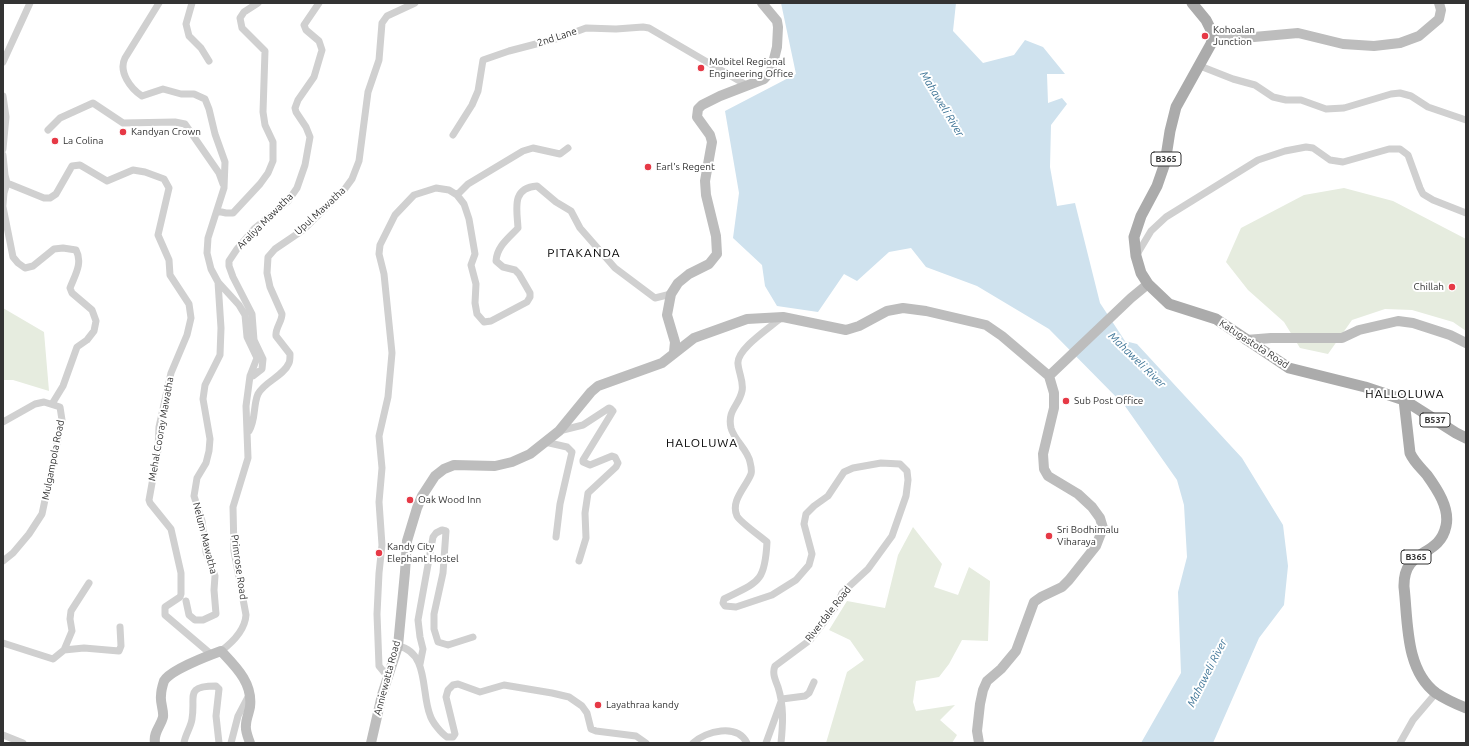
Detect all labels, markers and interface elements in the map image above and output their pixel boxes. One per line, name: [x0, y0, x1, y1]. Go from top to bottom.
place label: Kohoalan Junction: [1213, 24, 1255, 48]
street label: 2nd Lane: [536, 25, 578, 49]
marker: Kohoalan Junction: [1200, 31, 1210, 41]
place label: Mobitel Regional Engineering Office: [709, 56, 793, 80]
marker: Mobitel Regional Engineering Office: [696, 63, 706, 73]
water label: Mahaweli River: [917, 69, 967, 139]
place label: Kandyan Crown: [131, 126, 201, 138]
marker: Kandyan Crown: [118, 127, 128, 137]
place label: La Colina: [63, 135, 103, 147]
marker: La Colina: [50, 136, 60, 146]
road number: B365: [1151, 152, 1181, 166]
place label: Earl's Regent: [656, 161, 715, 173]
marker: Earl's Regent: [643, 162, 653, 172]
street label: Upul Mawatha: [292, 185, 348, 237]
street label: Araliya Mawatha: [235, 191, 295, 251]
district label: PITAKANDA: [547, 246, 621, 260]
place label: Chillah: [1414, 281, 1444, 293]
marker: Chillah: [1447, 282, 1457, 292]
street label: Katugastota Road: [1217, 317, 1291, 371]
water label: Mahaweli River: [1106, 329, 1168, 391]
street label: Mehal Cooray Mawatha: [146, 376, 176, 482]
district label: HALLOLUWA: [1365, 387, 1445, 401]
place label: Sub Post Office: [1074, 395, 1143, 407]
marker: Sub Post Office: [1061, 396, 1071, 406]
road number: B537: [1420, 413, 1450, 427]
street label: Mulgampola Road: [39, 419, 67, 501]
district label: HALOLUWA: [666, 436, 738, 450]
place label: Oak Wood Inn: [418, 494, 481, 506]
marker: Oak Wood Inn: [405, 495, 415, 505]
street label: Nelum Mawatha: [190, 501, 220, 575]
place label: Sri Bodhimalu Viharaya: [1057, 524, 1119, 548]
marker: Sri Bodhimalu Viharaya: [1044, 531, 1054, 541]
street label: Primrose Road: [228, 534, 250, 600]
place label: Kandy City Elephant Hostel: [387, 541, 459, 564]
marker: Kandy City Elephant Hostel: [374, 548, 384, 558]
road number: B365: [1401, 550, 1431, 564]
street label: Riverdale Road: [803, 584, 853, 644]
water label: Mahaweli River: [1184, 637, 1230, 709]
street label: Anniewatta Road: [371, 639, 403, 717]
place label: Layathraa kandy: [606, 699, 679, 711]
marker: Layathraa kandy: [593, 700, 603, 710]

